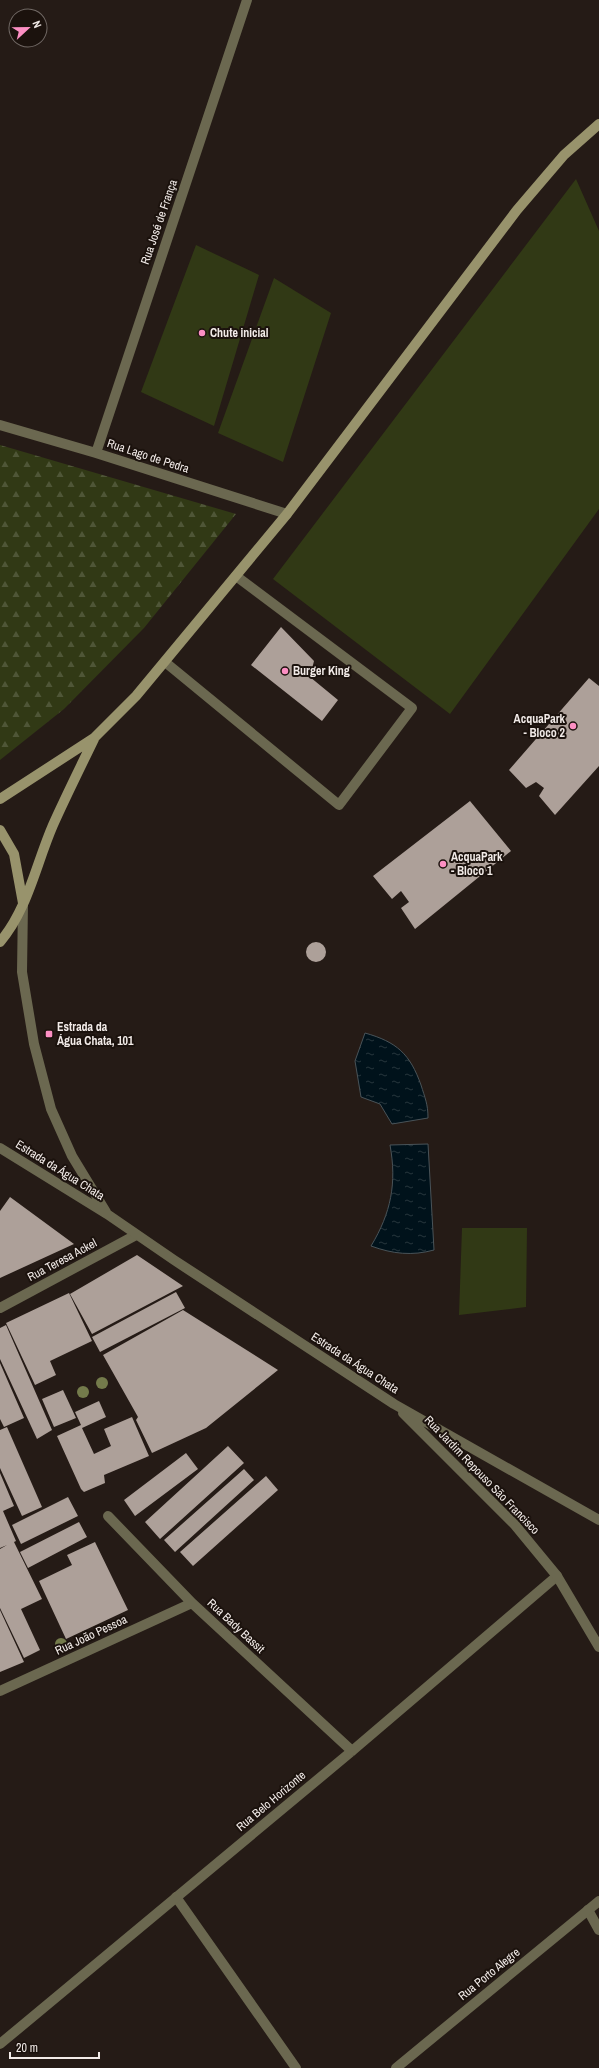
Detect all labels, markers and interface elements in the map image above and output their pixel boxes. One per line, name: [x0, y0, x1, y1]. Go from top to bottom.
north arrow: [8, 8, 48, 48]
text: N: [30, 19, 45, 30]
street label: Rua José de França: [137, 177, 181, 266]
place label: Chute inicial: [210, 325, 269, 341]
marker: Chute inicial: [197, 328, 207, 338]
street label: Rua Lago de Pedra: [105, 435, 192, 477]
place label: Burger King: [293, 663, 350, 679]
marker: Burger King: [280, 666, 290, 676]
place label: AcquaPark - Bloco 2: [514, 711, 566, 741]
marker: AcquaPark - Bloco 2: [568, 721, 578, 731]
place label: AcquaPark - Bloco 1: [451, 849, 503, 879]
marker: AcquaPark - Bloco 1: [438, 859, 448, 869]
place label: Estrada da Água Chata, 101: [57, 1019, 134, 1049]
marker: Estrada da Água Chata, 101: [44, 1029, 54, 1039]
street label: Estrada da Água Chata: [13, 1136, 108, 1204]
street label: Rua Teresa Ackel: [25, 1235, 99, 1285]
street label: Estrada da Água Chata: [308, 1329, 402, 1398]
street label: Rua Jardim Repouso São Francisco: [421, 1412, 543, 1538]
street label: Rua Bady Bassit: [204, 1595, 268, 1657]
street label: Rua João Pessoa: [52, 1611, 130, 1659]
street label: Rua Belo Horizonte: [233, 1767, 309, 1835]
street label: Rua Porto Alegre: [455, 1944, 523, 2004]
scale bar: [10, 2034, 99, 2060]
text: 20 m: [16, 2040, 38, 2056]

